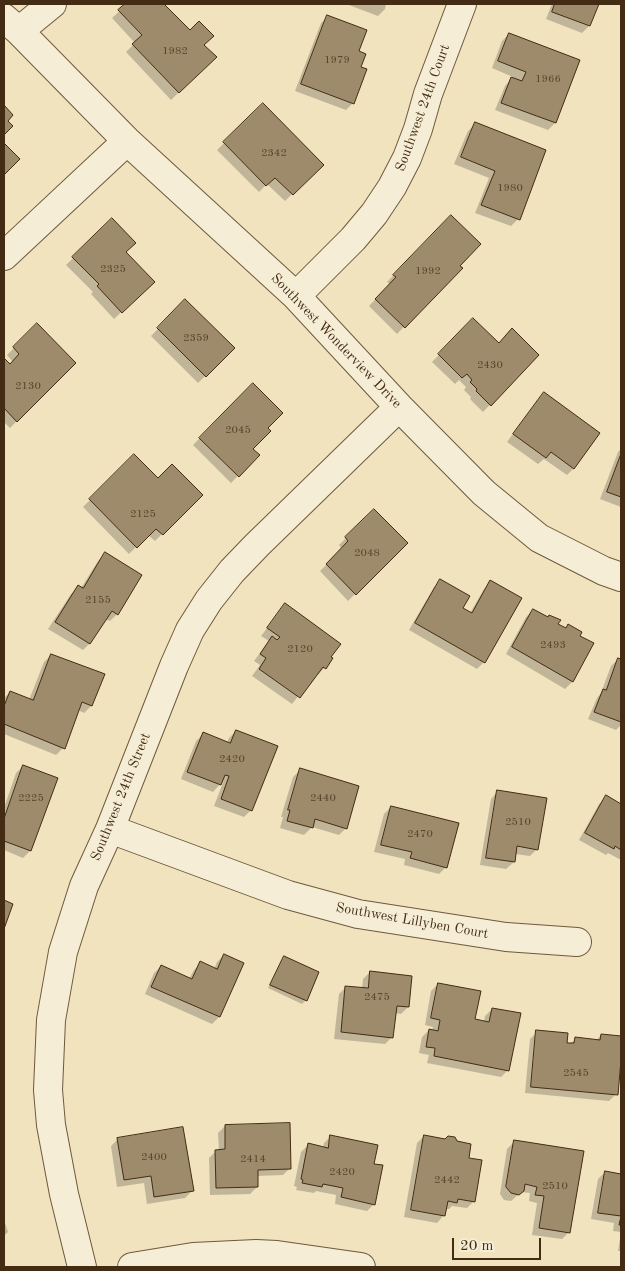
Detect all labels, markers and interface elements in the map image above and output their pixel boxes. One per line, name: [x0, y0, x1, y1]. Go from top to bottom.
street label: Southwest 24th Court: [392, 42, 454, 174]
house number: 1982: [162, 44, 188, 58]
house number: 1979: [324, 53, 350, 67]
house number: 1966: [535, 72, 561, 86]
house number: 2342: [261, 146, 287, 160]
house number: 1980: [497, 181, 523, 195]
house number: 2325: [100, 262, 126, 276]
house number: 1992: [415, 264, 441, 278]
street label: Southwest Wonderview Drive: [267, 270, 405, 412]
house number: 2359: [183, 331, 209, 345]
house number: 2430: [477, 358, 503, 372]
house number: 2130: [15, 379, 41, 393]
house number: 2045: [225, 423, 251, 437]
house number: 2125: [130, 507, 156, 521]
house number: 2048: [354, 546, 380, 560]
house number: 2155: [85, 593, 111, 607]
house number: 2493: [540, 638, 566, 652]
house number: 2120: [287, 642, 313, 656]
street label: Southwest 24th Street: [88, 730, 154, 864]
house number: 2420: [219, 752, 245, 766]
house number: 2225: [18, 791, 44, 805]
house number: 2440: [310, 791, 336, 805]
house number: 2510: [505, 815, 531, 829]
house number: 2470: [407, 827, 433, 841]
street label: Southwest Lillyben Court: [334, 899, 490, 943]
house number: 2475: [364, 990, 390, 1004]
house number: 2545: [563, 1066, 589, 1080]
house number: 2400: [141, 1150, 167, 1164]
house number: 2414: [240, 1152, 266, 1166]
house number: 2420: [329, 1165, 355, 1179]
house number: 2442: [434, 1173, 460, 1187]
house number: 2510: [542, 1179, 568, 1193]
scale bar: [455, 1228, 544, 1260]
text: 20 m: [460, 1239, 494, 1254]

